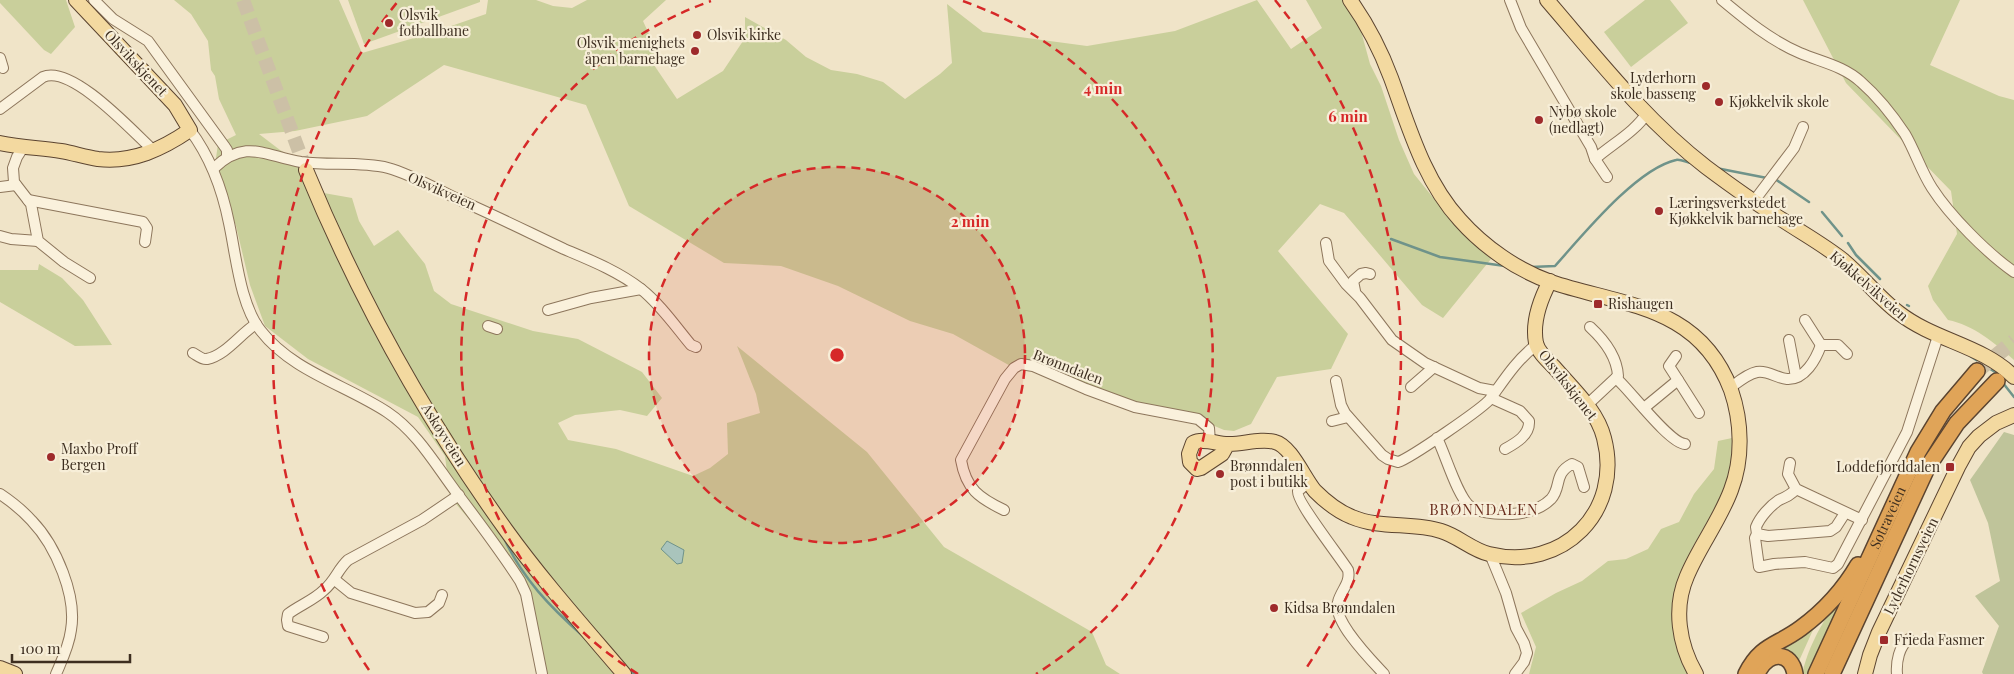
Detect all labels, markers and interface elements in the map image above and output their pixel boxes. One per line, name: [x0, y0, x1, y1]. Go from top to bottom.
place label: Olsvik fotballbane: [399, 5, 469, 40]
marker: Olsvik fotballbane: [383, 17, 395, 29]
street label: Olsvikskjenet: [101, 25, 173, 101]
place label: Olsvik kirke: [707, 25, 781, 44]
marker: Olsvik kirke: [691, 29, 703, 41]
place label: Olsvik menighets åpen barnehage: [577, 33, 685, 68]
marker: Olsvik menighets åpen barnehage: [689, 45, 701, 57]
place label: Lyderhorn skole basseng: [1610, 68, 1697, 103]
text: 4 min: [1084, 78, 1123, 98]
marker: Lyderhorn skole basseng: [1700, 80, 1712, 92]
place label: Kjøkkelvik skole: [1729, 92, 1829, 111]
marker: Kjøkkelvik skole: [1713, 96, 1725, 108]
place label: Nybø skole (nedlagt): [1549, 102, 1617, 137]
text: 6 min: [1328, 106, 1368, 126]
marker: Nybø skole (nedlagt): [1533, 114, 1545, 126]
street label: Olsvikveien: [405, 167, 480, 214]
place label: Læringsverkstedet Kjøkkelvik barnehage: [1669, 193, 1803, 228]
marker: Læringsverkstedet Kjøkkelvik barnehage: [1653, 205, 1665, 217]
text: 2 min: [951, 211, 990, 231]
street label: Kjøkkelvikveien: [1826, 246, 1913, 325]
place label: Rishaugen: [1608, 294, 1674, 313]
marker: Rishaugen: [1592, 298, 1604, 310]
street label: Brønndalen: [1031, 345, 1106, 389]
centre of rings: [828, 346, 846, 364]
street label: Olsvikskjenet: [1535, 346, 1602, 425]
street label: Askøyveien: [417, 399, 471, 470]
place label: Maxbo Proff Bergen: [61, 439, 139, 474]
marker: Maxbo Proff Bergen: [45, 451, 57, 463]
place label: Brønndalen post i butikk: [1230, 456, 1308, 491]
place label: Loddefjorddalen: [1836, 457, 1941, 476]
marker: Loddefjorddalen: [1944, 461, 1956, 473]
marker: Brønndalen post i butikk: [1214, 468, 1226, 480]
street label: Sotraveien: [1865, 483, 1910, 552]
district label: BRØNNDALEN: [1429, 499, 1539, 519]
street label: Lyderhornsveien: [1879, 514, 1943, 617]
place label: Kidsa Brønndalen: [1284, 598, 1396, 617]
marker: Kidsa Brønndalen: [1268, 602, 1280, 614]
place label: Frieda Fasmer: [1894, 630, 1985, 649]
scale bar: [12, 632, 130, 664]
marker: Frieda Fasmer: [1878, 634, 1890, 646]
text: 100 m: [20, 638, 61, 658]

